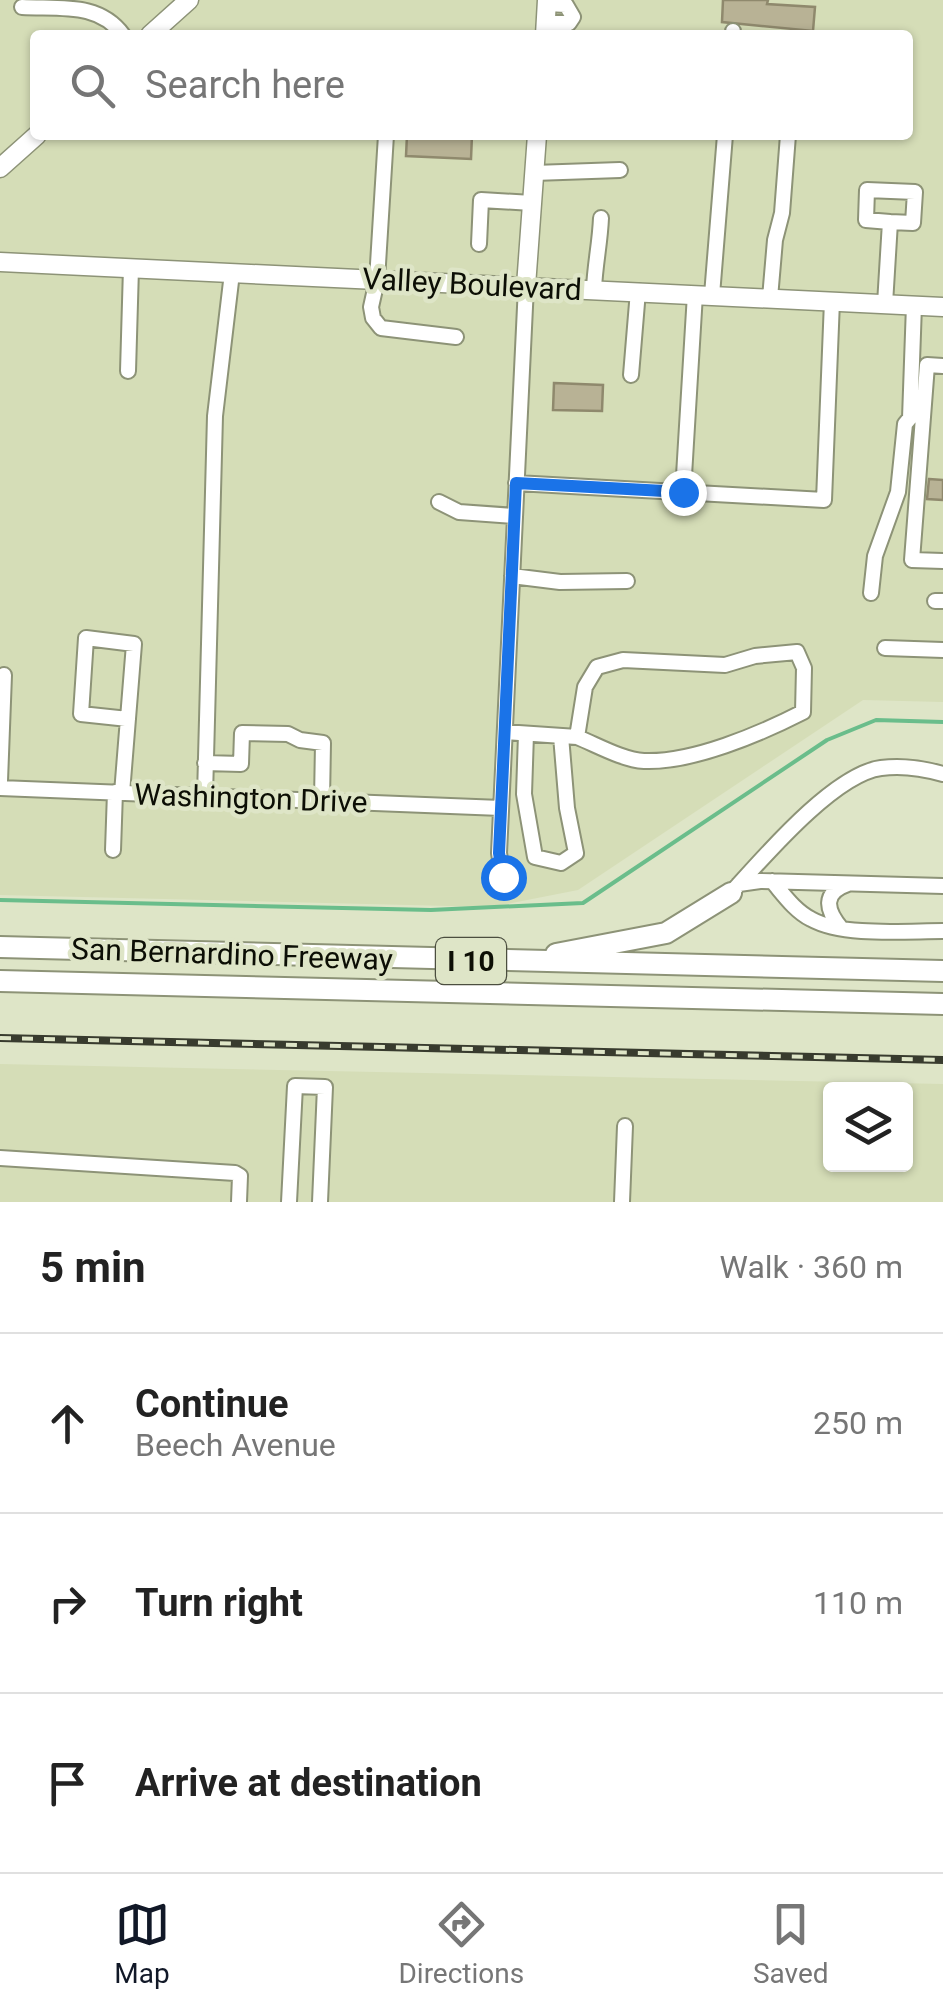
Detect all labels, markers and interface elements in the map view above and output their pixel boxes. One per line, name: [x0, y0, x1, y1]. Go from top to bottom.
search box: [30, 30, 913, 140]
icon: search: [65, 58, 120, 113]
text: Search here: [145, 63, 345, 107]
street label: Valley Boulevard: [361, 261, 583, 307]
route end: [661, 470, 707, 516]
street label: Washington Drive: [134, 776, 368, 820]
route start: [481, 855, 527, 901]
street label: San Bernardino Freeway: [71, 931, 393, 977]
road number: I 10: [436, 938, 506, 984]
map controls: [823, 1082, 913, 1172]
button: layers: [823, 1082, 913, 1172]
text: 5 min: [40, 1243, 146, 1292]
text: Walk · 360 m: [720, 1248, 903, 1286]
text: Continue: [135, 1382, 289, 1426]
icon: ahead: [40, 1396, 95, 1451]
text: 250 m: [813, 1404, 903, 1442]
text: Beech Avenue: [135, 1426, 336, 1464]
icon: right: [40, 1576, 95, 1631]
text: Turn right: [135, 1581, 303, 1625]
text: 110 m: [813, 1584, 903, 1622]
icon: arrive: [40, 1756, 95, 1811]
text: Arrive at destination: [135, 1761, 482, 1805]
tab: Map: [114, 1897, 170, 1990]
tab: Directions: [398, 1897, 524, 1990]
tab: Saved: [753, 1897, 829, 1990]

